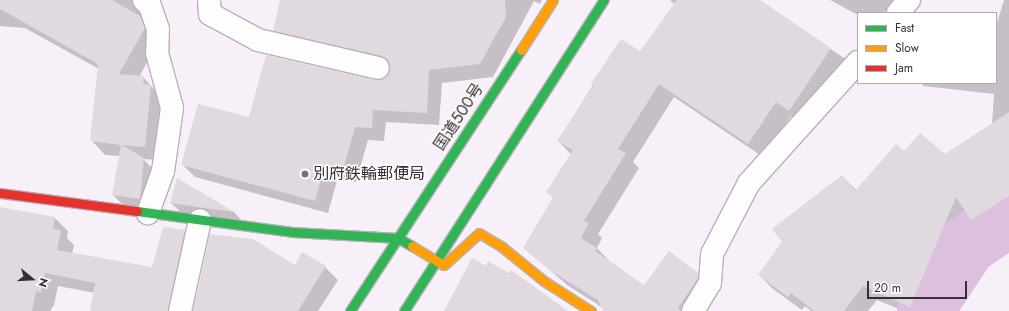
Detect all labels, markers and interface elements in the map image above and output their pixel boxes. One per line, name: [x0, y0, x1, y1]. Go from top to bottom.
legend: [857, 12, 997, 84]
text: Fast: [895, 19, 914, 37]
text: Slow: [895, 39, 919, 57]
text: Jam: [895, 59, 913, 77]
street label: 国道500号: [430, 80, 488, 154]
place label: 別府鉄輪郵便局: [313, 164, 425, 184]
marker: 別府鉄輪郵便局: [300, 169, 310, 179]
north arrow: [12, 259, 52, 299]
scale bar: [869, 273, 969, 299]
text: N: [34, 276, 52, 289]
text: 20 m: [874, 279, 901, 297]

